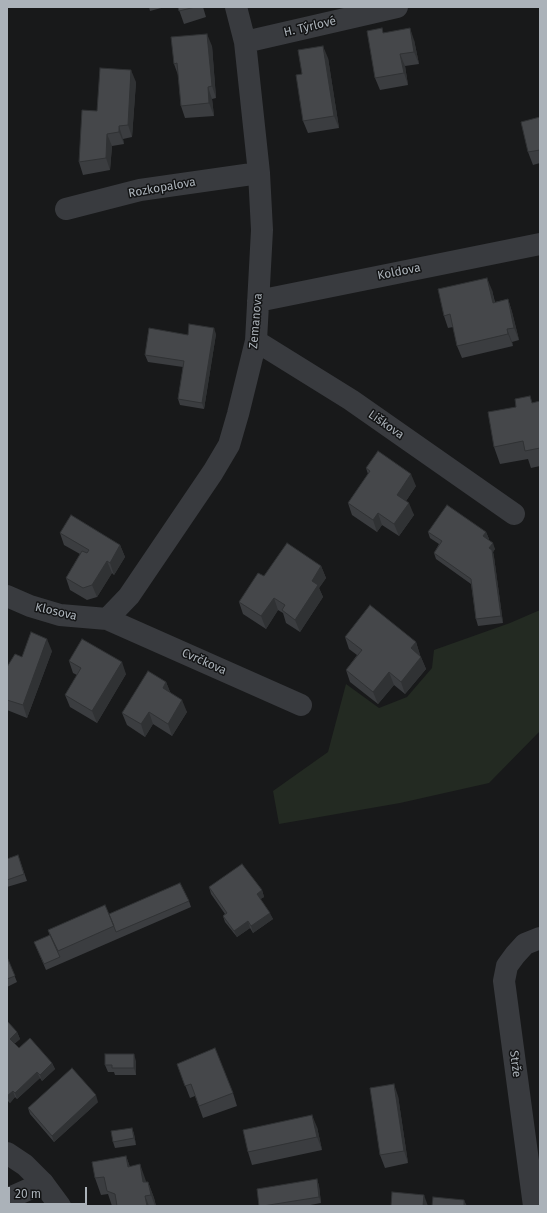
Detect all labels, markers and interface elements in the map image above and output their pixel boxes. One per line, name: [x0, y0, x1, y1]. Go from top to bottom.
street label: H. Týrlové: [282, 14, 338, 40]
street label: Rozkopalova: [127, 175, 197, 201]
street label: Koldova: [376, 261, 422, 283]
street label: Zemanova: [246, 293, 266, 349]
street label: Liškova: [365, 408, 407, 442]
street label: Klosova: [34, 600, 78, 624]
street label: Cvrčkova: [179, 646, 229, 678]
street label: Strže: [506, 1050, 524, 1078]
scale bar: [10, 1179, 89, 1205]
text: 20 m: [15, 1187, 41, 1201]

